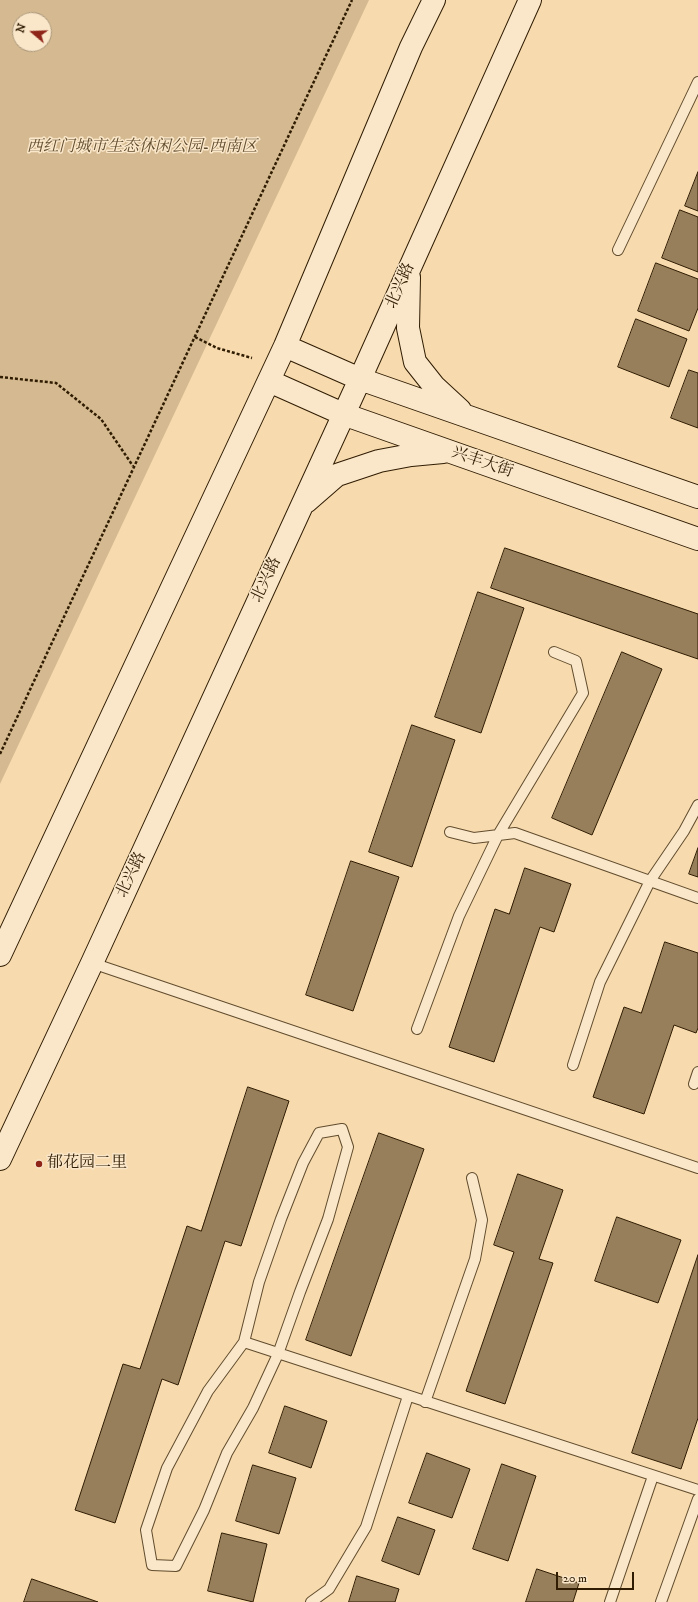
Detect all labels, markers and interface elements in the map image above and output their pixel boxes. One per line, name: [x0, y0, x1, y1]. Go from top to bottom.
north arrow: [12, 12, 52, 52]
text: N: [14, 22, 30, 35]
park label: 西红门城市生态休闲公园-西南区: [27, 138, 257, 158]
street label: 北兴路: [382, 260, 420, 312]
street label: 兴丰大街: [449, 444, 515, 482]
street label: 北兴路: [248, 554, 286, 606]
street label: 北兴路: [113, 849, 151, 901]
place label: 郁花园二里: [47, 1154, 127, 1174]
marker: 郁花园二里: [34, 1159, 44, 1169]
scale bar: [558, 1564, 636, 1590]
text: 20 m: [563, 1571, 587, 1586]

